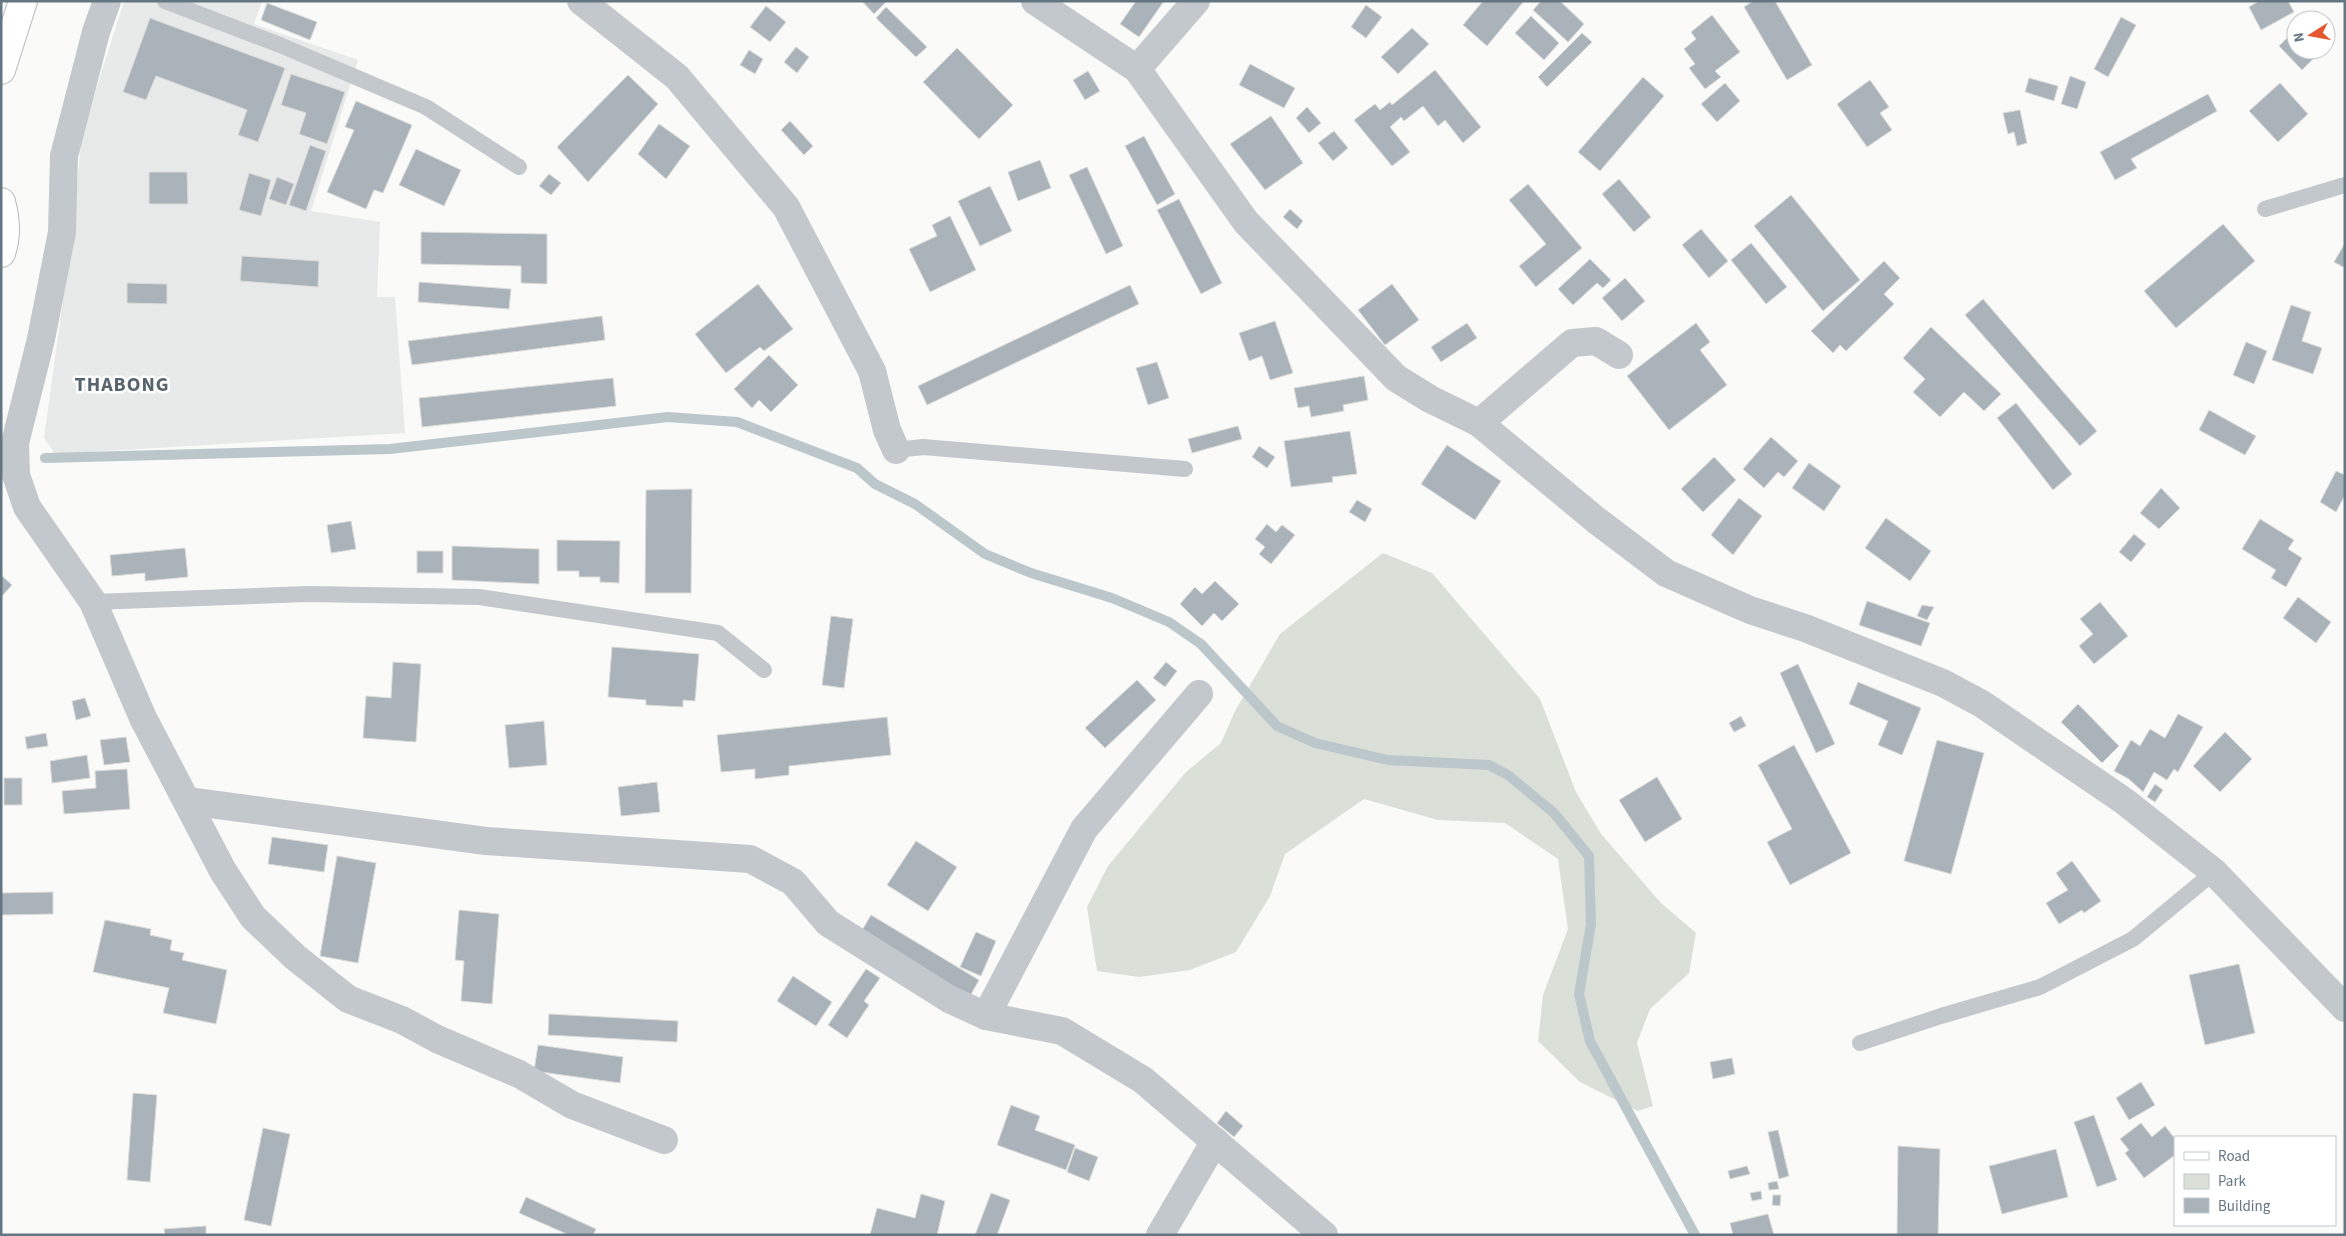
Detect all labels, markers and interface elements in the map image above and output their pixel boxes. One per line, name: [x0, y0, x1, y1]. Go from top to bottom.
north arrow: [2286, 10, 2336, 60]
text: N: [2289, 31, 2310, 44]
district label: THABONG: [75, 371, 169, 399]
legend: [2174, 1136, 2336, 1226]
text: Road: [2218, 1146, 2250, 1167]
text: Park: [2218, 1171, 2247, 1192]
text: Building: [2218, 1196, 2271, 1217]

